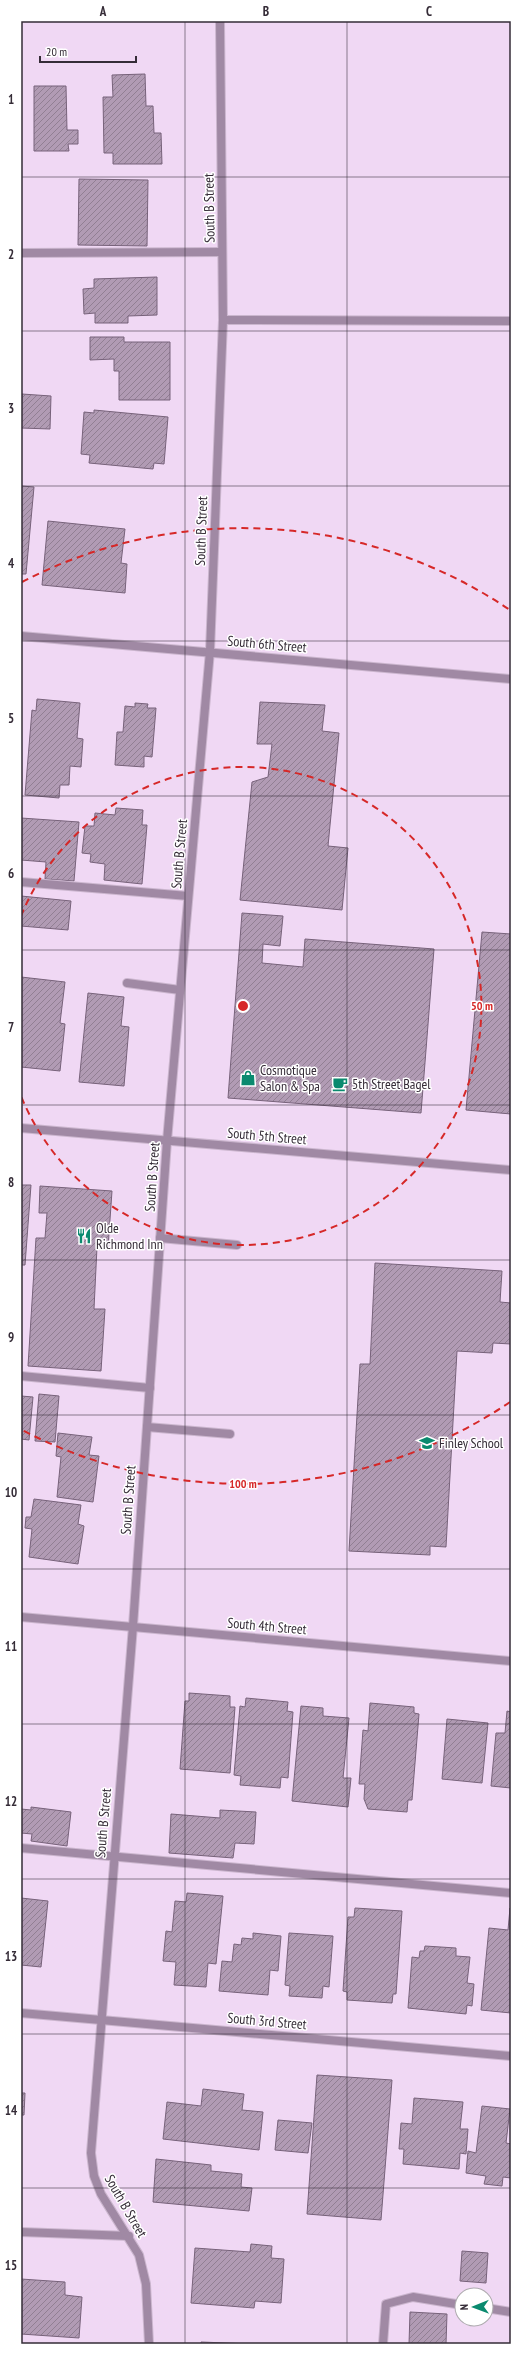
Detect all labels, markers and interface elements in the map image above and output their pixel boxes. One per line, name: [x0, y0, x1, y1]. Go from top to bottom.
text: A: [99, 3, 107, 20]
text: B: [263, 3, 269, 20]
text: C: [426, 3, 432, 20]
scale bar: [40, 38, 136, 64]
text: 20 m: [46, 44, 67, 59]
text: 1: [8, 91, 14, 108]
street label: South B Street: [199, 173, 219, 243]
text: 2: [8, 246, 14, 263]
text: 3: [8, 400, 14, 417]
street label: South B Street: [191, 496, 211, 566]
text: 4: [8, 555, 15, 572]
street label: South 6th Street: [227, 632, 307, 656]
text: 5: [8, 710, 14, 727]
street label: South B Street: [167, 818, 191, 889]
text: 6: [8, 865, 14, 882]
text: 50 m: [471, 998, 493, 1013]
centre of rings: [236, 999, 250, 1013]
text: 7: [8, 1019, 14, 1036]
place label: Cosmotique Salon & Spa: [260, 1061, 320, 1095]
shop icon: Cosmotique Salon & Spa: [239, 1069, 257, 1087]
cafe icon: 5th Street Bagel: [331, 1075, 349, 1093]
place label: 5th Street Bagel: [352, 1075, 431, 1093]
street label: South 5th Street: [227, 1124, 307, 1148]
street label: South B Street: [141, 1141, 163, 1212]
text: 8: [8, 1174, 14, 1191]
place label: Olde Richmond Inn: [96, 1219, 163, 1253]
restaurant icon: Olde Richmond Inn: [75, 1227, 93, 1245]
text: 9: [8, 1329, 14, 1346]
school or university icon: Finley School: [418, 1434, 436, 1452]
place label: Finley School: [439, 1434, 504, 1452]
street label: South B Street: [117, 1464, 139, 1535]
text: 100 m: [229, 1476, 257, 1491]
text: 10: [5, 1484, 17, 1501]
street label: South 4th Street: [227, 1614, 307, 1638]
text: 11: [5, 1638, 17, 1655]
street label: South B Street: [91, 1787, 115, 1858]
text: 12: [5, 1793, 17, 1810]
text: 13: [5, 1948, 17, 1965]
street label: South 3rd Street: [227, 2009, 307, 2033]
text: 14: [5, 2102, 18, 2119]
street label: South B Street: [101, 2171, 151, 2241]
text: 15: [5, 2257, 17, 2274]
north arrow: [454, 2287, 494, 2327]
text: N: [457, 2304, 471, 2310]

